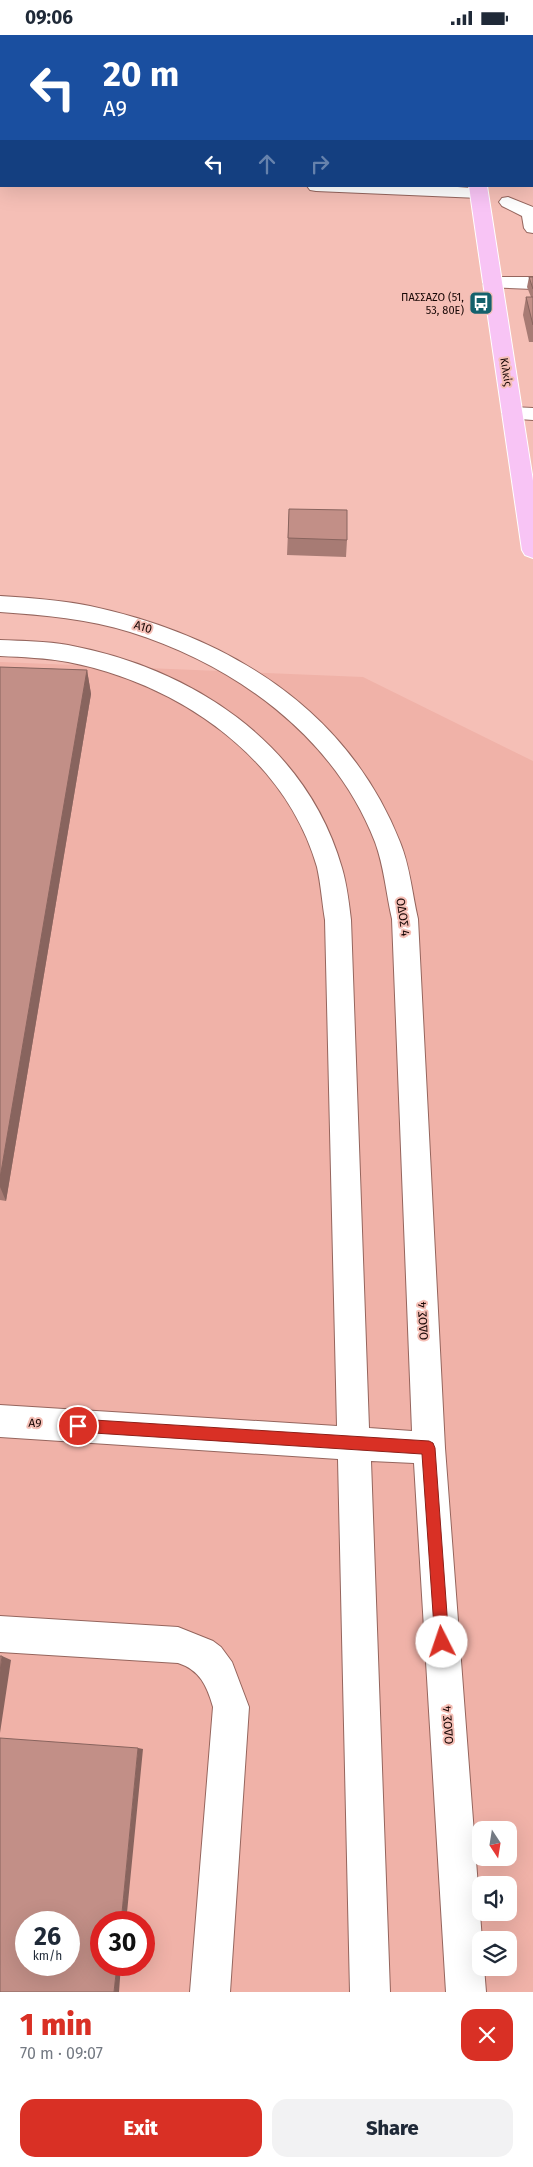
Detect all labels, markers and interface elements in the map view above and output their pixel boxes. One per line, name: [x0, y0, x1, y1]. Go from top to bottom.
text: 09:06: [25, 6, 73, 29]
text: 20 m: [103, 53, 179, 95]
icon: left: [20, 55, 85, 120]
text: Α9: [103, 95, 127, 122]
icon: left: [200, 150, 228, 178]
icon: ahead: [253, 150, 281, 178]
icon: right: [306, 150, 334, 178]
bus stop icon: ΠΑΣΣΑΖΟ (51, 53, 80Ε): [468, 290, 494, 316]
place label: ΠΑΣΣΑΖΟ (51, 53, 80Ε): [401, 291, 464, 317]
street label: Κιλκίς: [497, 357, 515, 387]
street label: Α10: [132, 618, 154, 636]
street label: ΟΔΟΣ 4: [393, 897, 413, 938]
street label: ΟΔΟΣ 4: [415, 1301, 431, 1341]
pin: [57, 1405, 99, 1447]
icon: arrive: [64, 1412, 92, 1440]
street label: Α9: [28, 1416, 42, 1430]
position arrow: [415, 1615, 467, 1667]
street label: ΟΔΟΣ 4: [440, 1705, 456, 1745]
north arrow: [472, 1821, 518, 1866]
map controls: [472, 1821, 517, 1976]
button: sound: [472, 1876, 517, 1921]
speed limit sign: 30: [90, 1911, 155, 1976]
text: 26: [34, 1922, 61, 1952]
button: layers: [472, 1931, 517, 1976]
text: km/h: [33, 1949, 62, 1963]
text: 1 min: [20, 2007, 92, 2043]
button: close: [461, 2009, 513, 2061]
text: 70 m · 09:07: [20, 2044, 103, 2063]
button: Exit: [20, 2099, 262, 2157]
button: Share: [272, 2099, 513, 2157]

